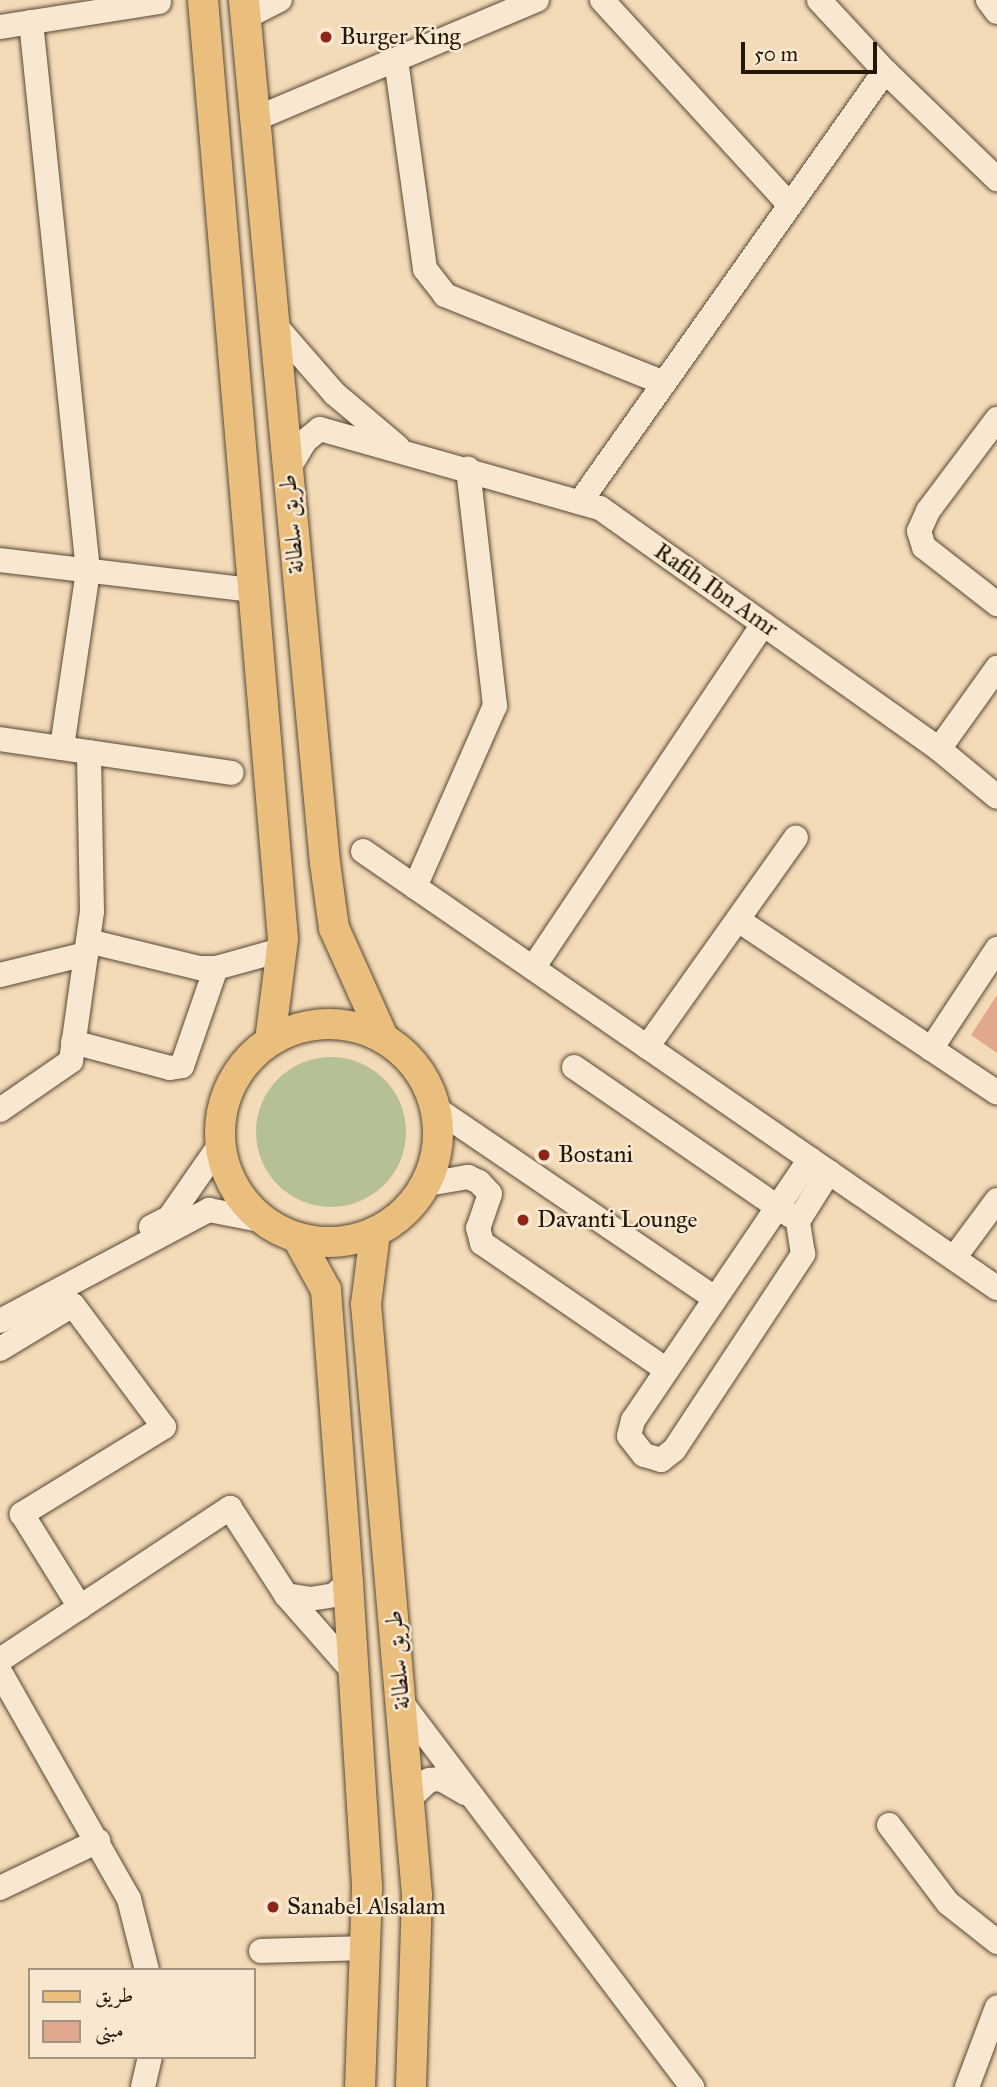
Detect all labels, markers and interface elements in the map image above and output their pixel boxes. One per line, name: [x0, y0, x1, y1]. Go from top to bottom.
place label: Burger King: [340, 23, 461, 51]
scale bar: [745, 28, 881, 72]
marker: Burger King: [318, 29, 334, 45]
text: 50 m: [754, 41, 798, 67]
street label: طريق سلطانة: [273, 473, 311, 575]
street label: Rafih Ibn Amr: [648, 537, 784, 643]
place label: Bostani: [558, 1141, 633, 1169]
marker: Bostani: [536, 1147, 552, 1163]
place label: Davanti Lounge: [537, 1206, 698, 1234]
marker: Davanti Lounge: [515, 1212, 531, 1228]
street label: طريق سلطانة: [379, 1609, 417, 1711]
place label: Sanabel Alsalam: [287, 1893, 446, 1921]
marker: Sanabel Alsalam: [265, 1899, 281, 1915]
legend: [28, 1968, 256, 2059]
text: طريق: [95, 1982, 133, 2008]
text: مبنى: [95, 2017, 124, 2043]

